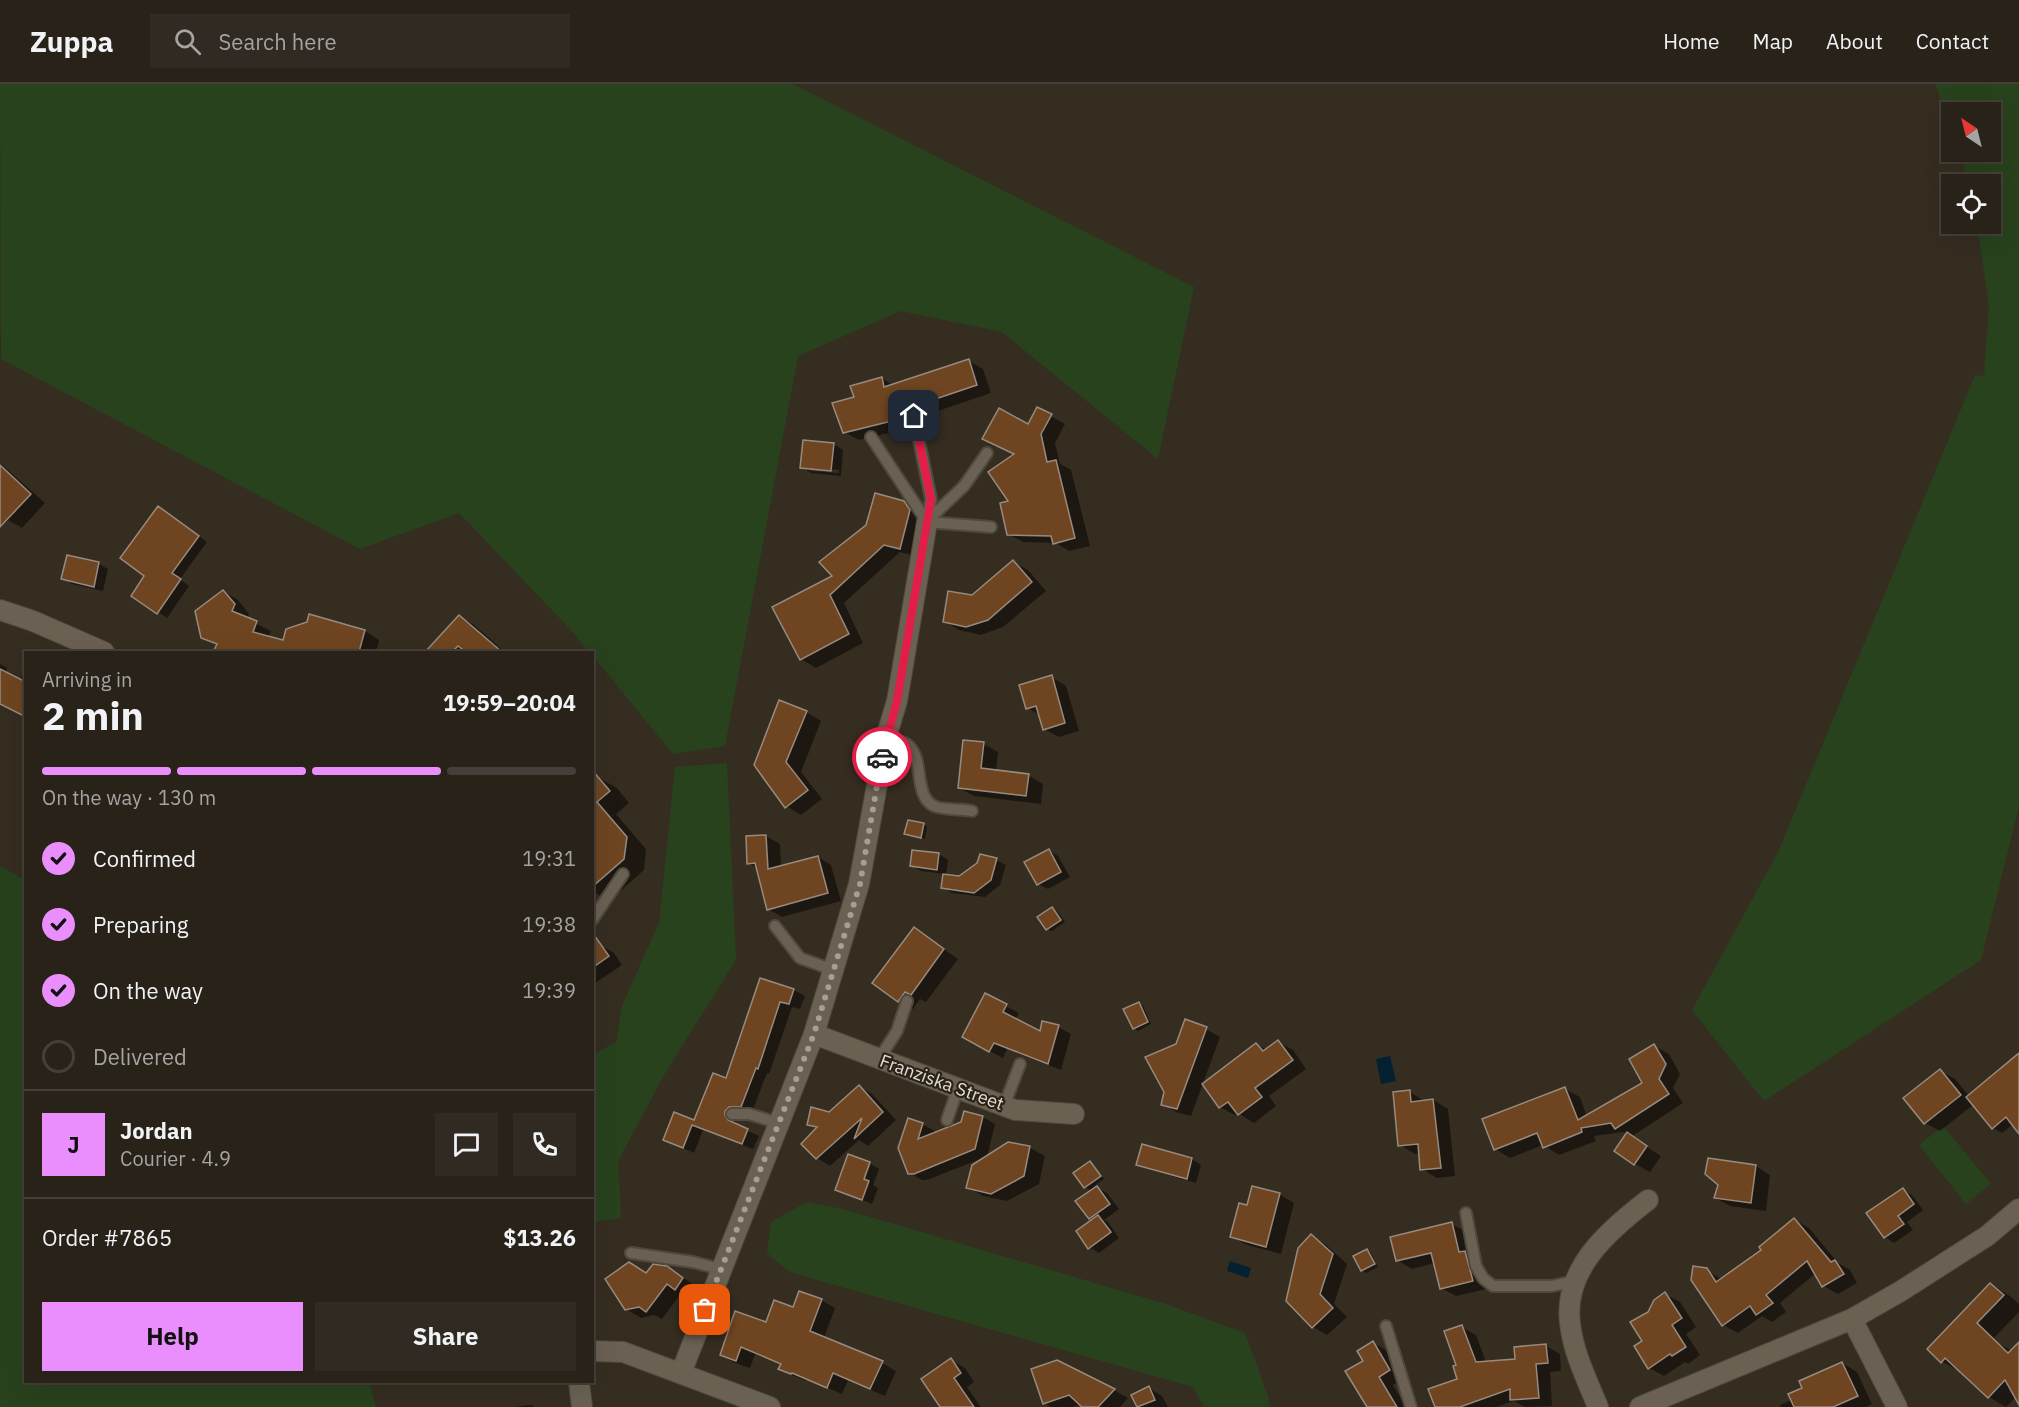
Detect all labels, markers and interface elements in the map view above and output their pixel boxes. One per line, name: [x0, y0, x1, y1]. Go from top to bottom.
search box: [150, 14, 570, 68]
text: Zuppa: [30, 23, 114, 60]
icon: search: [171, 25, 204, 58]
text: Search here: [219, 27, 336, 56]
text: Home: [1663, 27, 1720, 55]
text: Map: [1753, 27, 1793, 55]
text: About: [1826, 27, 1883, 55]
text: Contact: [1916, 27, 1989, 55]
north arrow: [1941, 102, 2001, 162]
map controls: [1941, 102, 2001, 234]
button: locate: [1941, 174, 2001, 234]
pin: [888, 390, 939, 441]
icon: home: [897, 399, 930, 432]
text: Arriving in: [42, 666, 132, 693]
text: 19:59–20:04: [443, 688, 576, 717]
text: 2 min: [42, 690, 144, 741]
courier: [852, 727, 912, 787]
icon: car: [866, 741, 899, 774]
text: On the way · 130 m: [42, 784, 216, 811]
icon: check: [42, 842, 75, 875]
text: Confirmed: [93, 844, 196, 873]
text: 19:31: [522, 845, 576, 872]
icon: check: [42, 908, 75, 941]
text: Preparing: [93, 910, 188, 939]
text: 19:38: [522, 911, 576, 938]
icon: check: [42, 974, 75, 1007]
text: On the way: [93, 976, 203, 1005]
text: 19:39: [522, 977, 576, 1004]
text: Delivered: [93, 1042, 187, 1071]
street label: Franziska Street: [877, 1049, 1007, 1115]
button: chat: [435, 1113, 498, 1176]
button: phone: [513, 1113, 576, 1176]
text: Jordan: [120, 1116, 193, 1145]
text: J: [67, 1130, 80, 1159]
text: Courier · 4.9: [120, 1145, 231, 1172]
text: Order #7865: [42, 1223, 172, 1252]
text: $13.26: [503, 1223, 576, 1252]
pin: [679, 1284, 730, 1335]
icon: bag: [688, 1293, 721, 1326]
button: Help: [42, 1302, 303, 1371]
button: Share: [315, 1302, 576, 1371]

